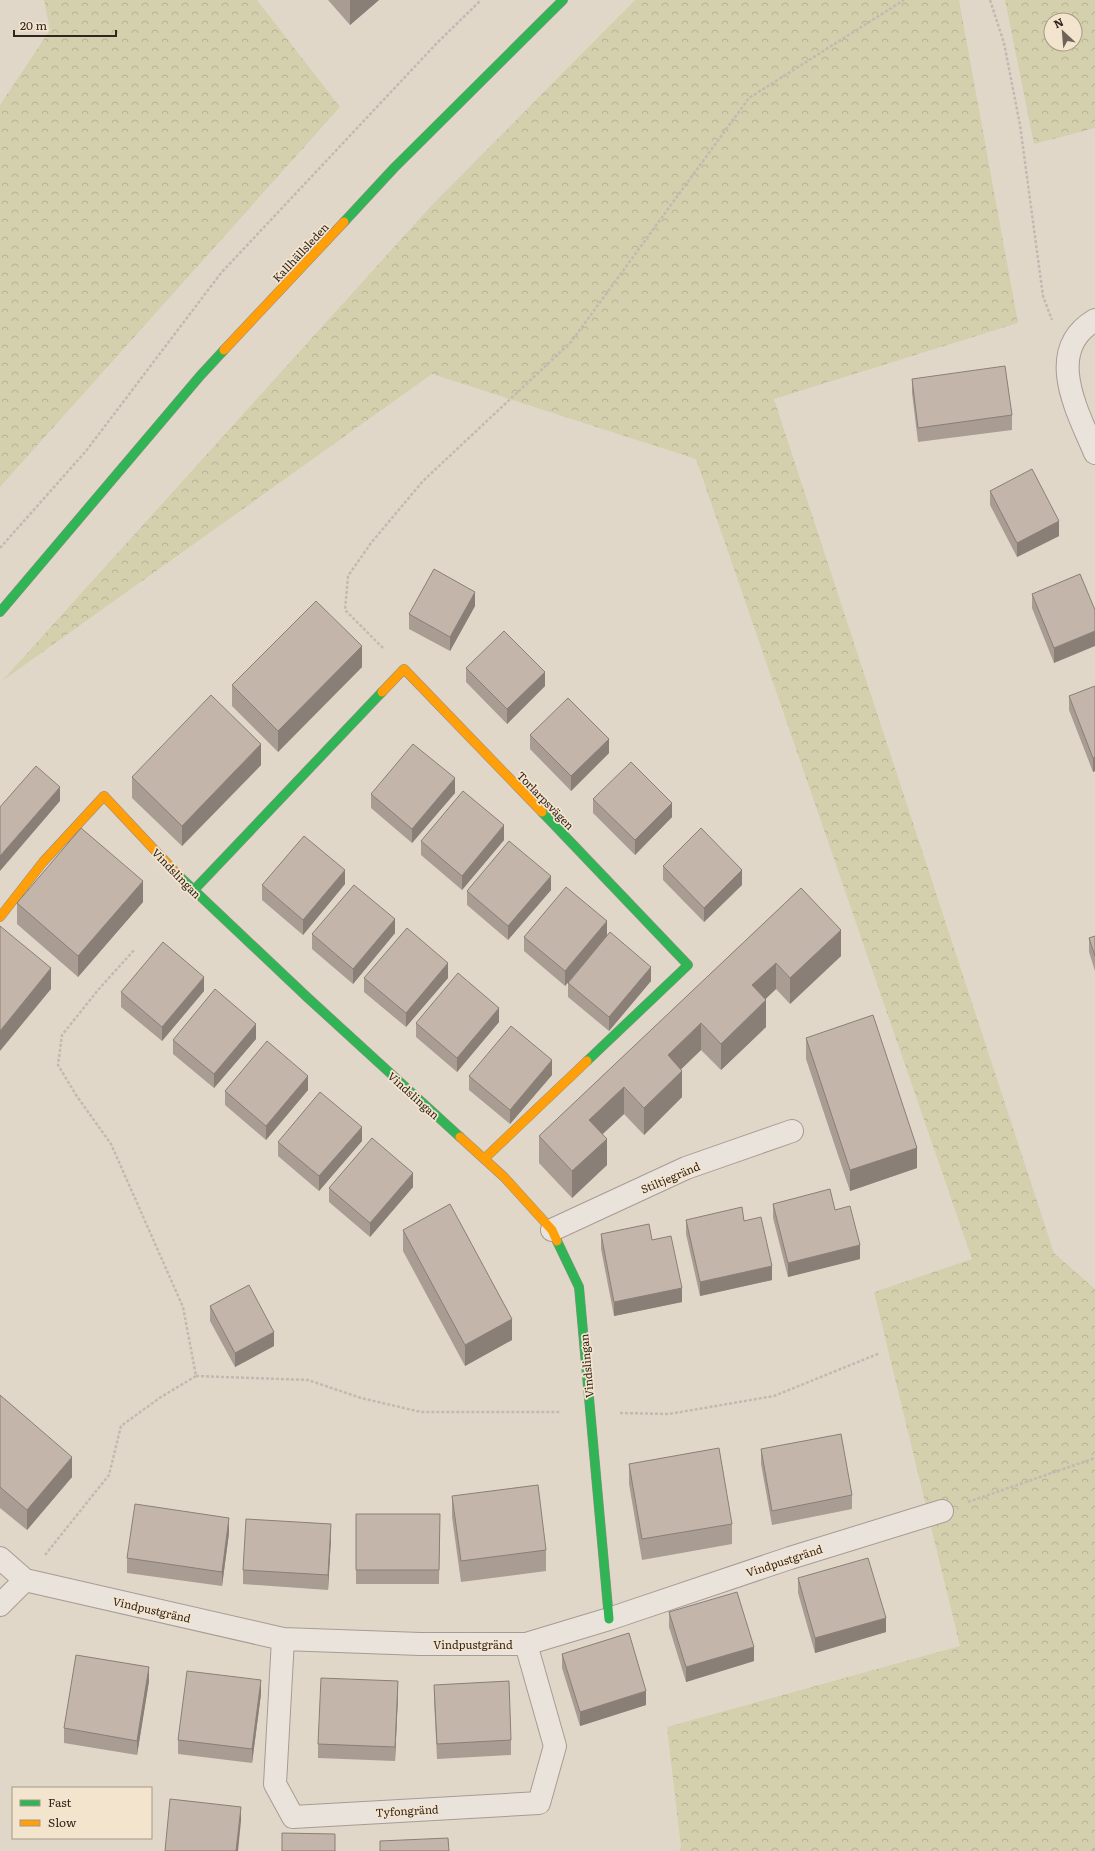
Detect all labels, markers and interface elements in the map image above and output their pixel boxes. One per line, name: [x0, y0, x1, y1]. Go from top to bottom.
scale bar: [14, 12, 116, 38]
north arrow: [1043, 12, 1083, 52]
text: N: [1051, 13, 1066, 31]
text: 20 m: [20, 16, 47, 34]
street label: Kallhällsleden: [268, 219, 332, 285]
street label: Torlarpsvägen: [514, 767, 578, 833]
street label: Vindslingan: [149, 844, 205, 902]
street label: Vindslingan: [385, 1068, 443, 1122]
street label: Stiltjegränd: [638, 1157, 702, 1197]
street label: Vindslingan: [575, 1333, 597, 1399]
street label: Vindpustgränd: [744, 1540, 825, 1580]
street label: Vindpustgränd: [111, 1592, 193, 1626]
street label: Vindpustgränd: [433, 1636, 513, 1652]
legend: [12, 1787, 152, 1839]
text: Fast: [48, 1793, 72, 1811]
street label: Tyfongränd: [375, 1800, 439, 1820]
text: Slow: [48, 1813, 77, 1831]

